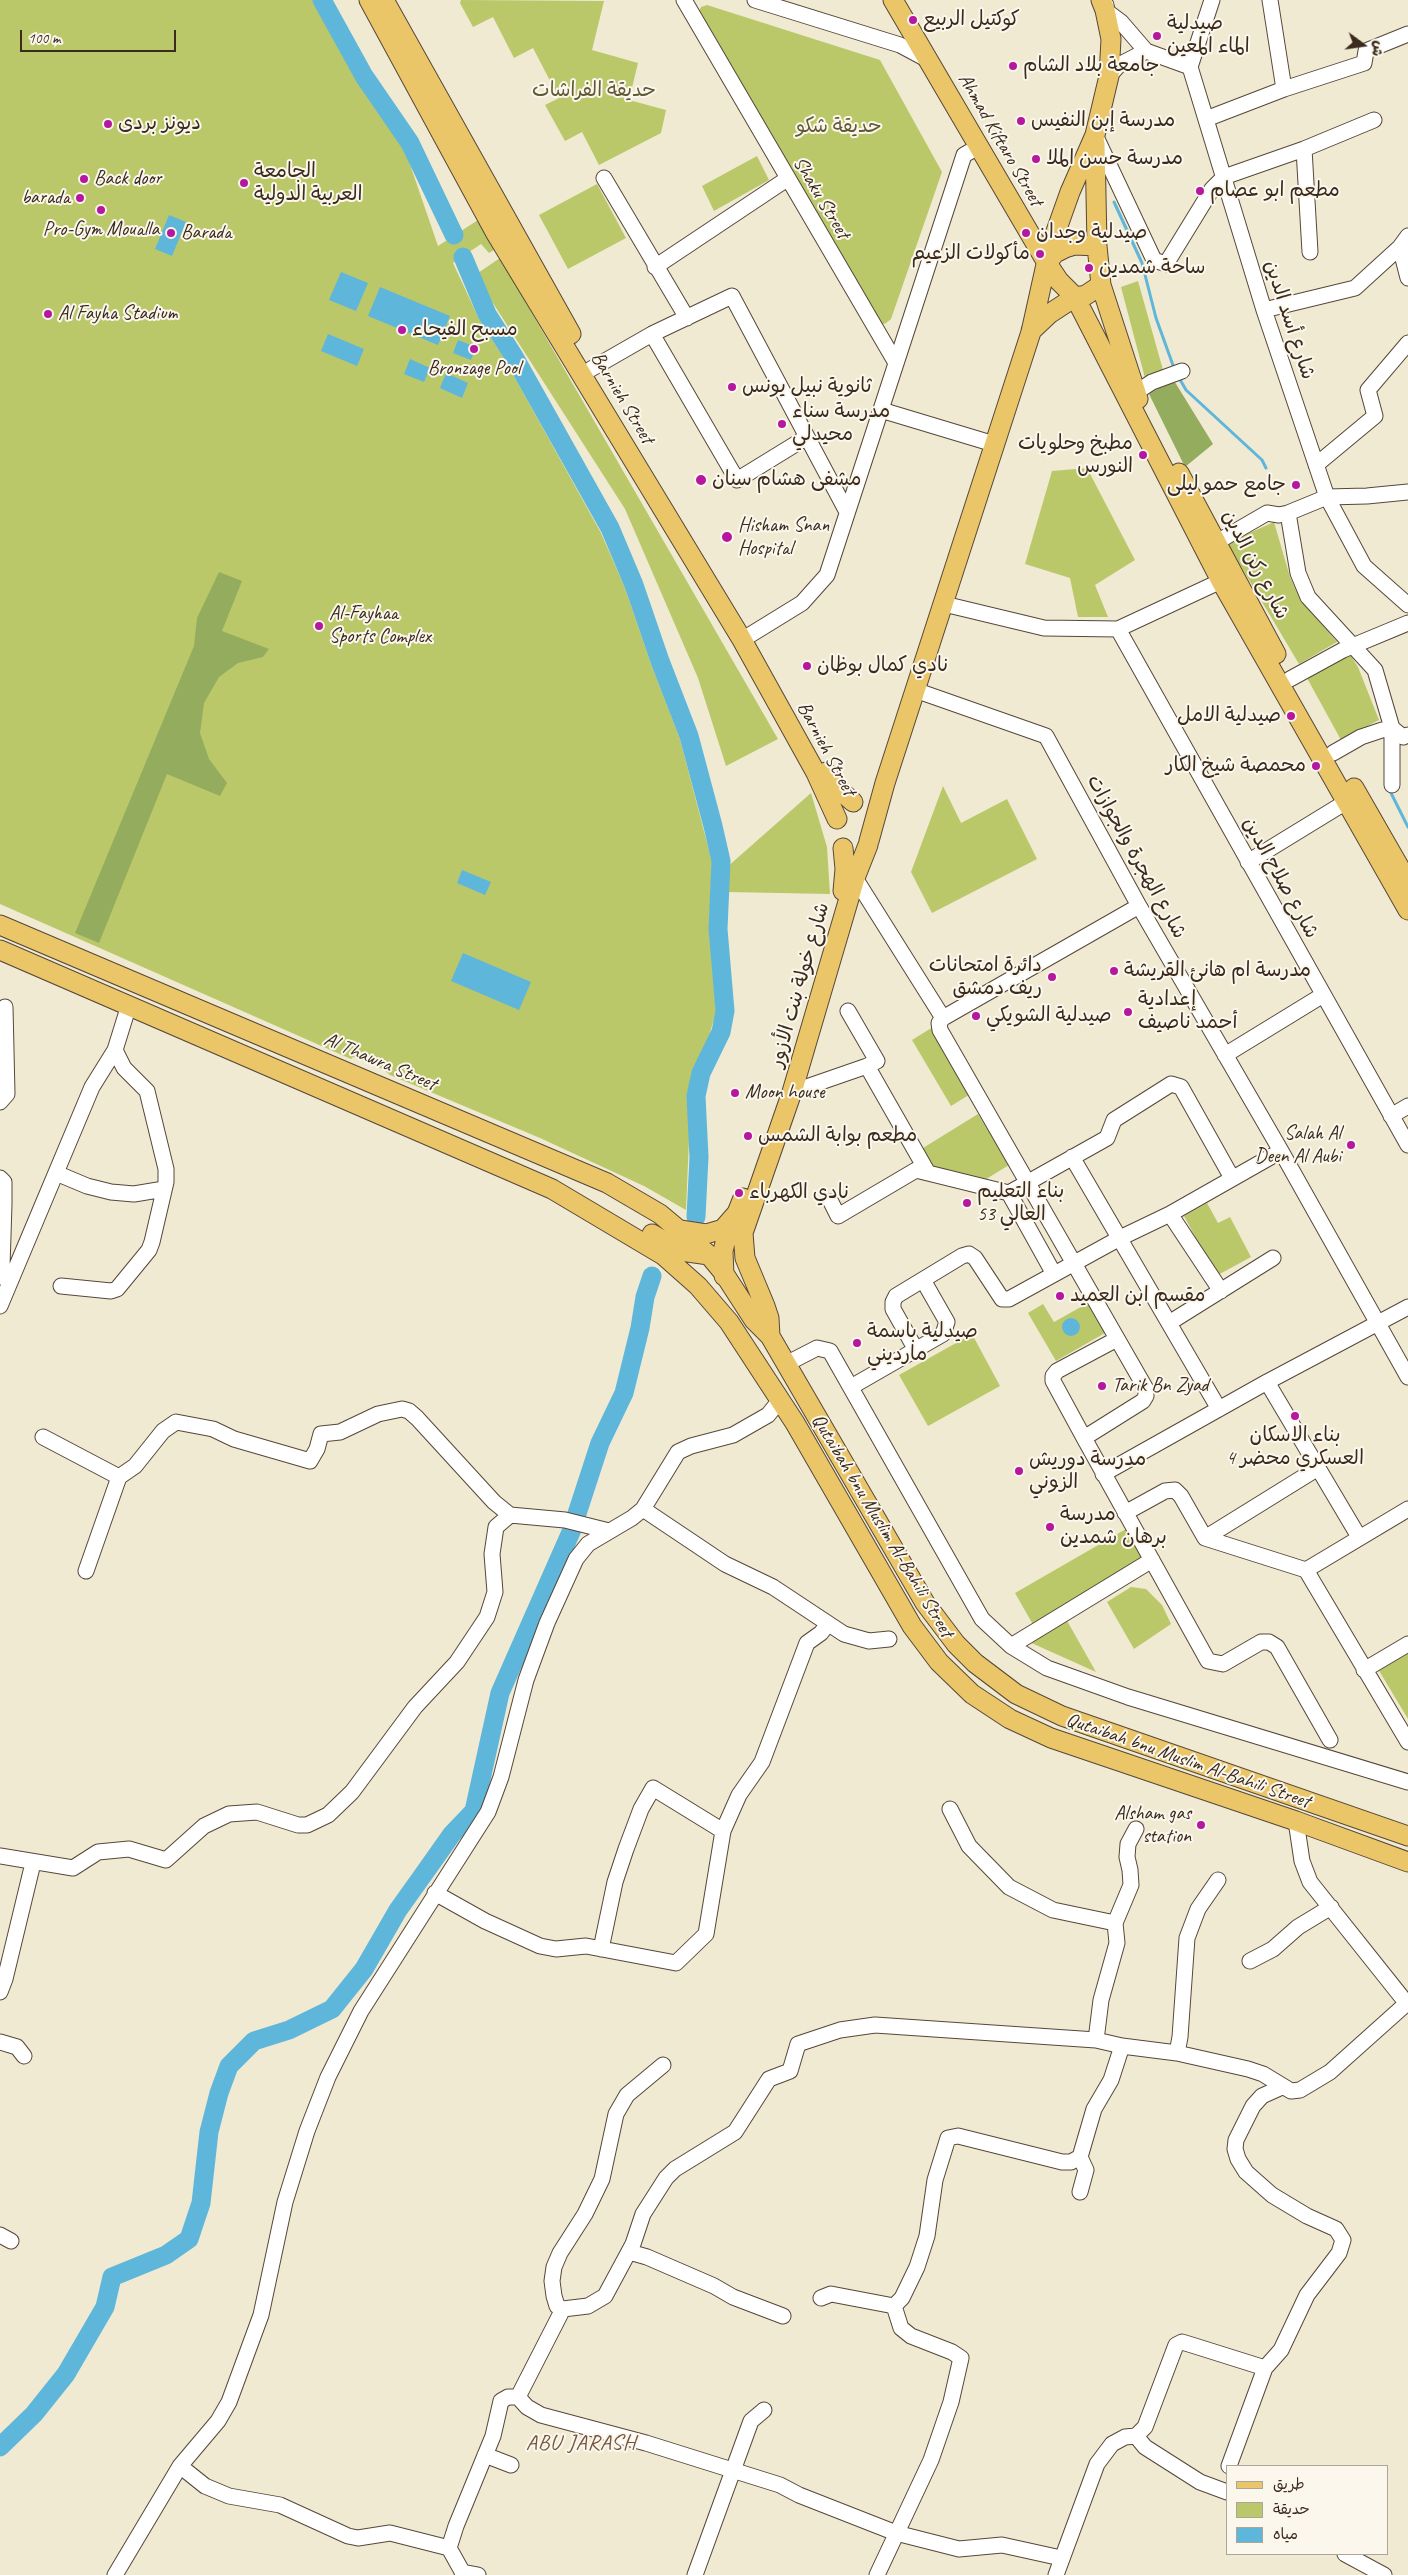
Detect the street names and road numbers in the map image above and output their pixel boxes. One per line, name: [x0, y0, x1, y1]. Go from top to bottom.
street label: Ahmad Kiftaro Street: [952, 69, 1048, 211]
street label: Shaku Street: [787, 153, 855, 243]
street label: شارع أسد الدين: [1258, 257, 1320, 383]
street label: Barnieh Street: [585, 348, 659, 448]
street label: شارع ركن الدين: [1216, 506, 1294, 624]
street label: Barnieh Street: [791, 698, 861, 800]
street label: شارع الهجرة والجوازات: [1081, 771, 1191, 943]
street label: شارع صلاح الدين: [1237, 813, 1323, 943]
street label: شارع خولة بنت الأزور: [765, 900, 835, 1070]
street label: Al Thawra Street: [320, 1028, 440, 1096]
street label: Qutaibah bnu Muslim Al-Bahili Street: [806, 1410, 958, 1642]
street label: Qutaibah bnu Muslim Al-Bahili Street: [1063, 1708, 1313, 1814]

